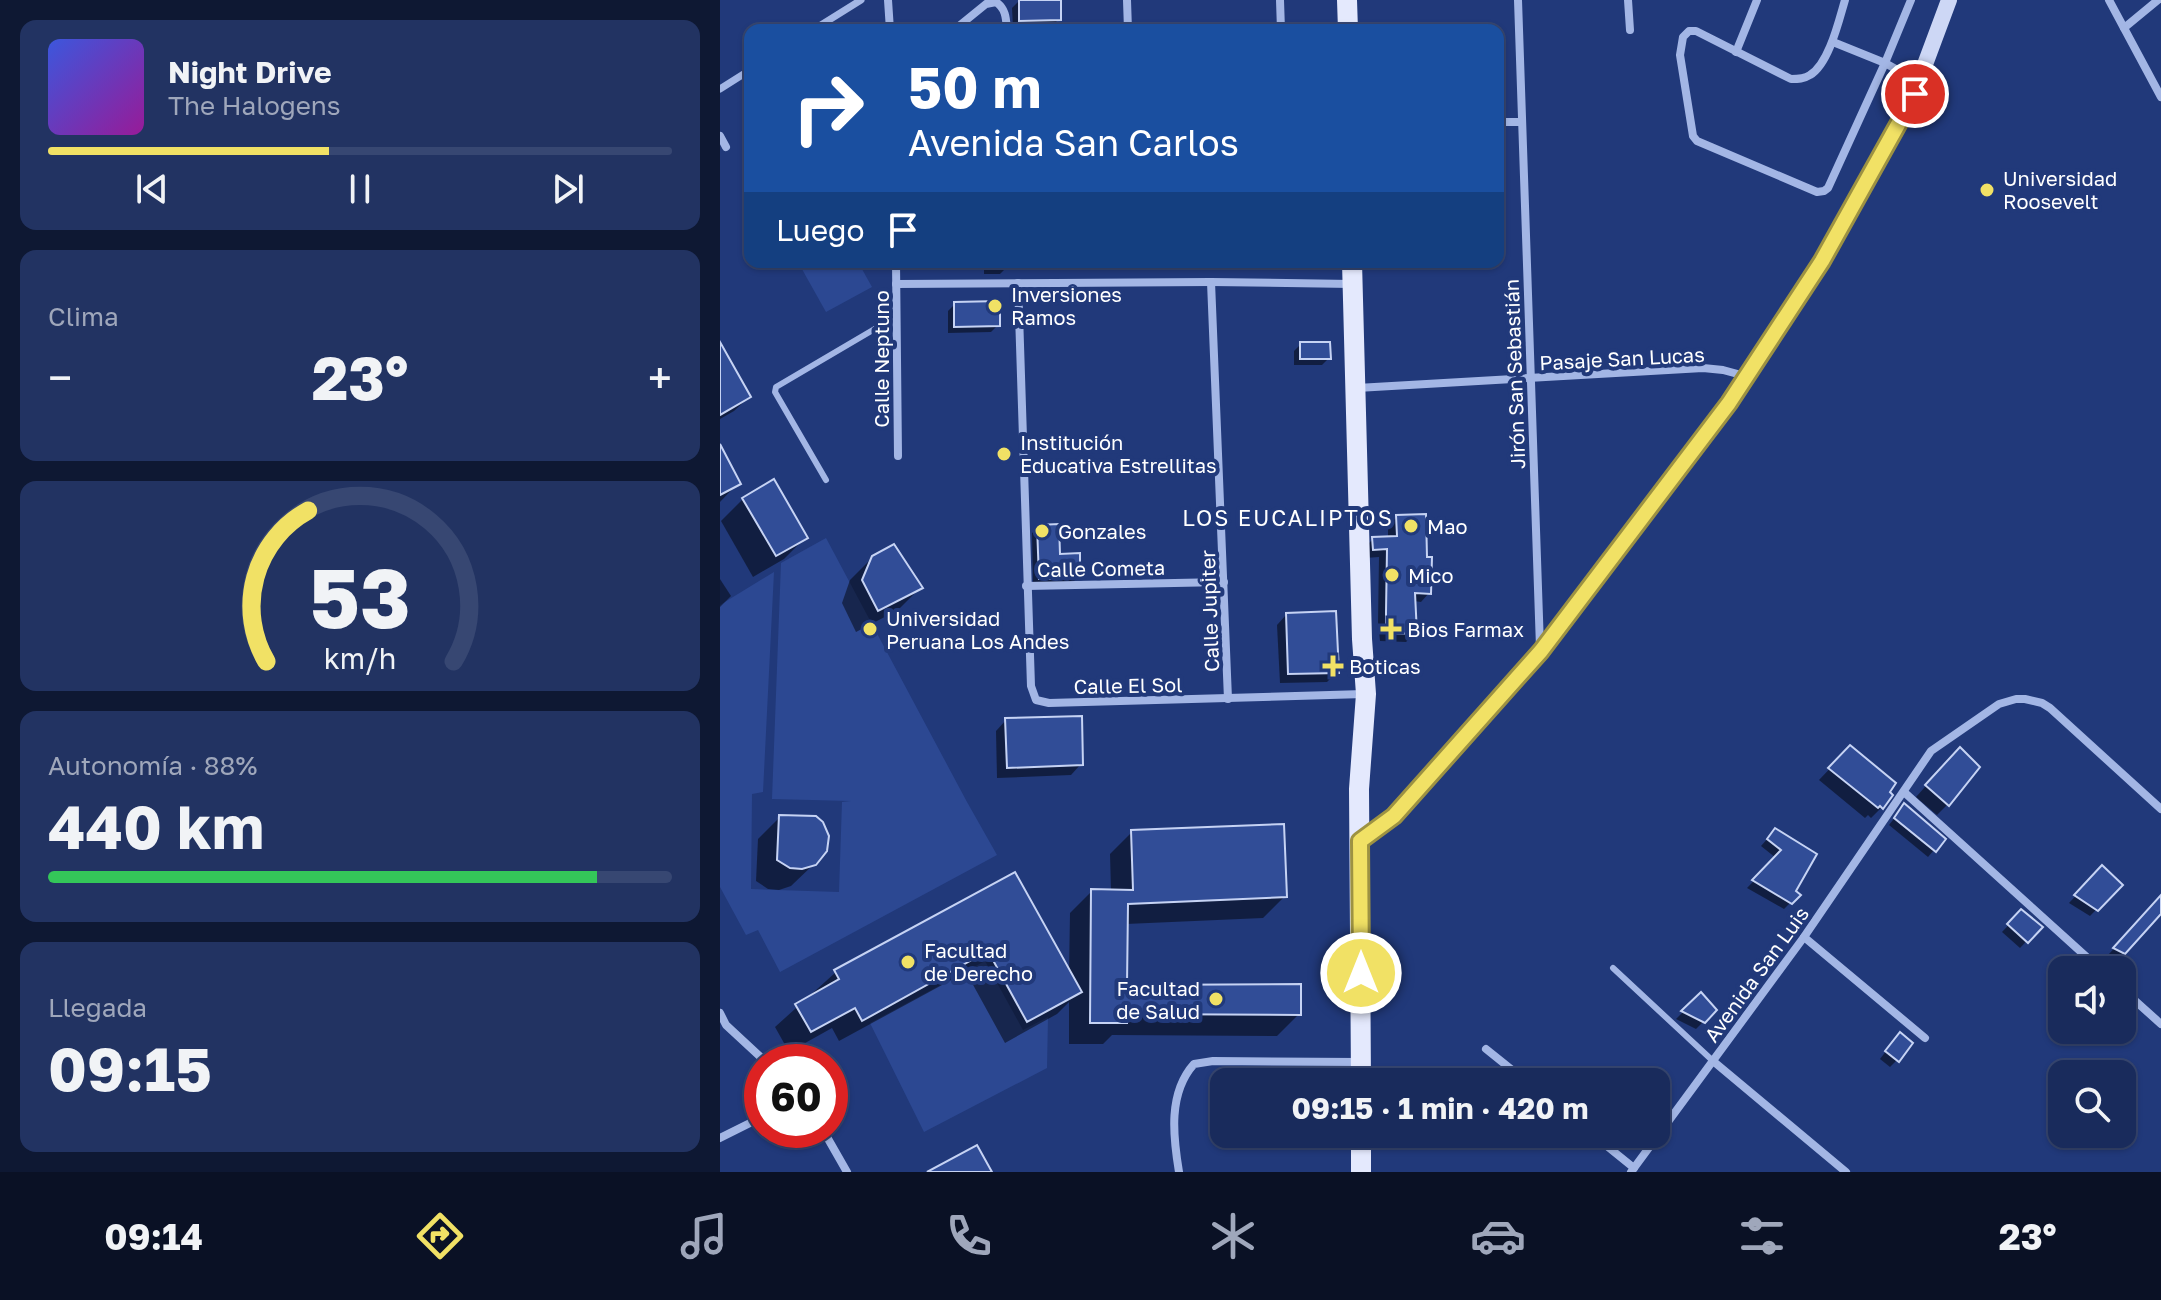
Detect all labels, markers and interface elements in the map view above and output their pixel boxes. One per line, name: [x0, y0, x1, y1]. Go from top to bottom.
text: 50 m: [908, 53, 1042, 120]
text: Night Drive: [168, 54, 332, 90]
icon: right: [776, 56, 880, 160]
pin: [1881, 60, 1949, 128]
icon: arrive: [1893, 72, 1937, 116]
text: The Halogens: [168, 90, 341, 121]
text: Avenida San Carlos: [908, 121, 1239, 164]
place label: Universidad Roosevelt: [2003, 166, 2117, 213]
icon: previous: [130, 167, 174, 211]
icon: pause: [338, 167, 382, 211]
icon: next: [546, 167, 590, 211]
marker: Universidad Roosevelt: [1978, 181, 1996, 199]
icon: arrive: [881, 208, 925, 252]
text: Luego: [776, 212, 865, 248]
street label: Jirón San Sebastián: [1499, 278, 1529, 470]
place label: Inversiones Ramos: [1011, 282, 1122, 329]
street label: Calle Neptuno: [869, 290, 893, 428]
marker: Inversiones Ramos: [986, 297, 1004, 315]
text: Clima: [48, 301, 119, 332]
text: 23°: [312, 341, 408, 413]
street label: Pasaje San Lucas: [1539, 342, 1705, 374]
text: −: [48, 351, 72, 404]
text: +: [648, 351, 672, 404]
place label: Institución Educativa Estrellitas: [1020, 430, 1217, 477]
marker: Institución Educativa Estrellitas: [995, 445, 1013, 463]
district label: LOS EUCALIPTOS: [1182, 504, 1394, 531]
place label: Mao: [1427, 514, 1468, 538]
marker: Mao: [1402, 517, 1420, 535]
place label: Gonzales: [1058, 519, 1146, 543]
marker: Gonzales: [1033, 522, 1051, 540]
text: 53: [309, 546, 411, 646]
street label: Calle Jupiter: [1195, 549, 1223, 673]
street label: Calle Cometa: [1037, 555, 1165, 581]
place label: Mico: [1408, 563, 1453, 587]
marker: Mico: [1383, 566, 1401, 584]
place label: Universidad Peruana Los Andes: [886, 606, 1069, 653]
place label: Bios Farmax: [1407, 617, 1524, 641]
marker: Universidad Peruana Los Andes: [861, 620, 879, 638]
marker: Bios Farmax: [1382, 620, 1400, 638]
text: km/h: [324, 641, 396, 675]
place label: Boticas: [1349, 654, 1421, 678]
marker: Boticas: [1324, 657, 1342, 675]
street label: Calle El Sol: [1073, 672, 1183, 698]
text: Autonomía · 88%: [48, 750, 257, 781]
text: 440 km: [48, 790, 264, 862]
street label: Avenida San Luis: [1699, 902, 1813, 1046]
position arrow: [1319, 931, 1403, 1015]
place label: Facultad de Derecho: [924, 938, 1033, 985]
marker: Facultad de Derecho: [899, 953, 917, 971]
map controls: [2048, 956, 2136, 1148]
button: sound: [2048, 956, 2136, 1044]
place label: Facultad de Salud: [1116, 976, 1200, 1023]
marker: Facultad de Salud: [1207, 990, 1225, 1008]
text: Llegada: [48, 992, 147, 1023]
text: 09:15: [48, 1032, 212, 1104]
speed limit sign: 60: [744, 1044, 848, 1148]
button: search: [2048, 1060, 2136, 1148]
text: 09:15 · 1 min · 420 m: [1292, 1090, 1588, 1126]
icon: directions: [412, 1208, 468, 1264]
icon: music: [676, 1208, 732, 1264]
icon: phone: [941, 1208, 997, 1264]
icon: climate: [1205, 1208, 1261, 1264]
icon: car: [1470, 1208, 1526, 1264]
icon: filters: [1734, 1208, 1790, 1264]
text: 09:14: [104, 1215, 203, 1258]
text: 23°: [1999, 1215, 2057, 1258]

